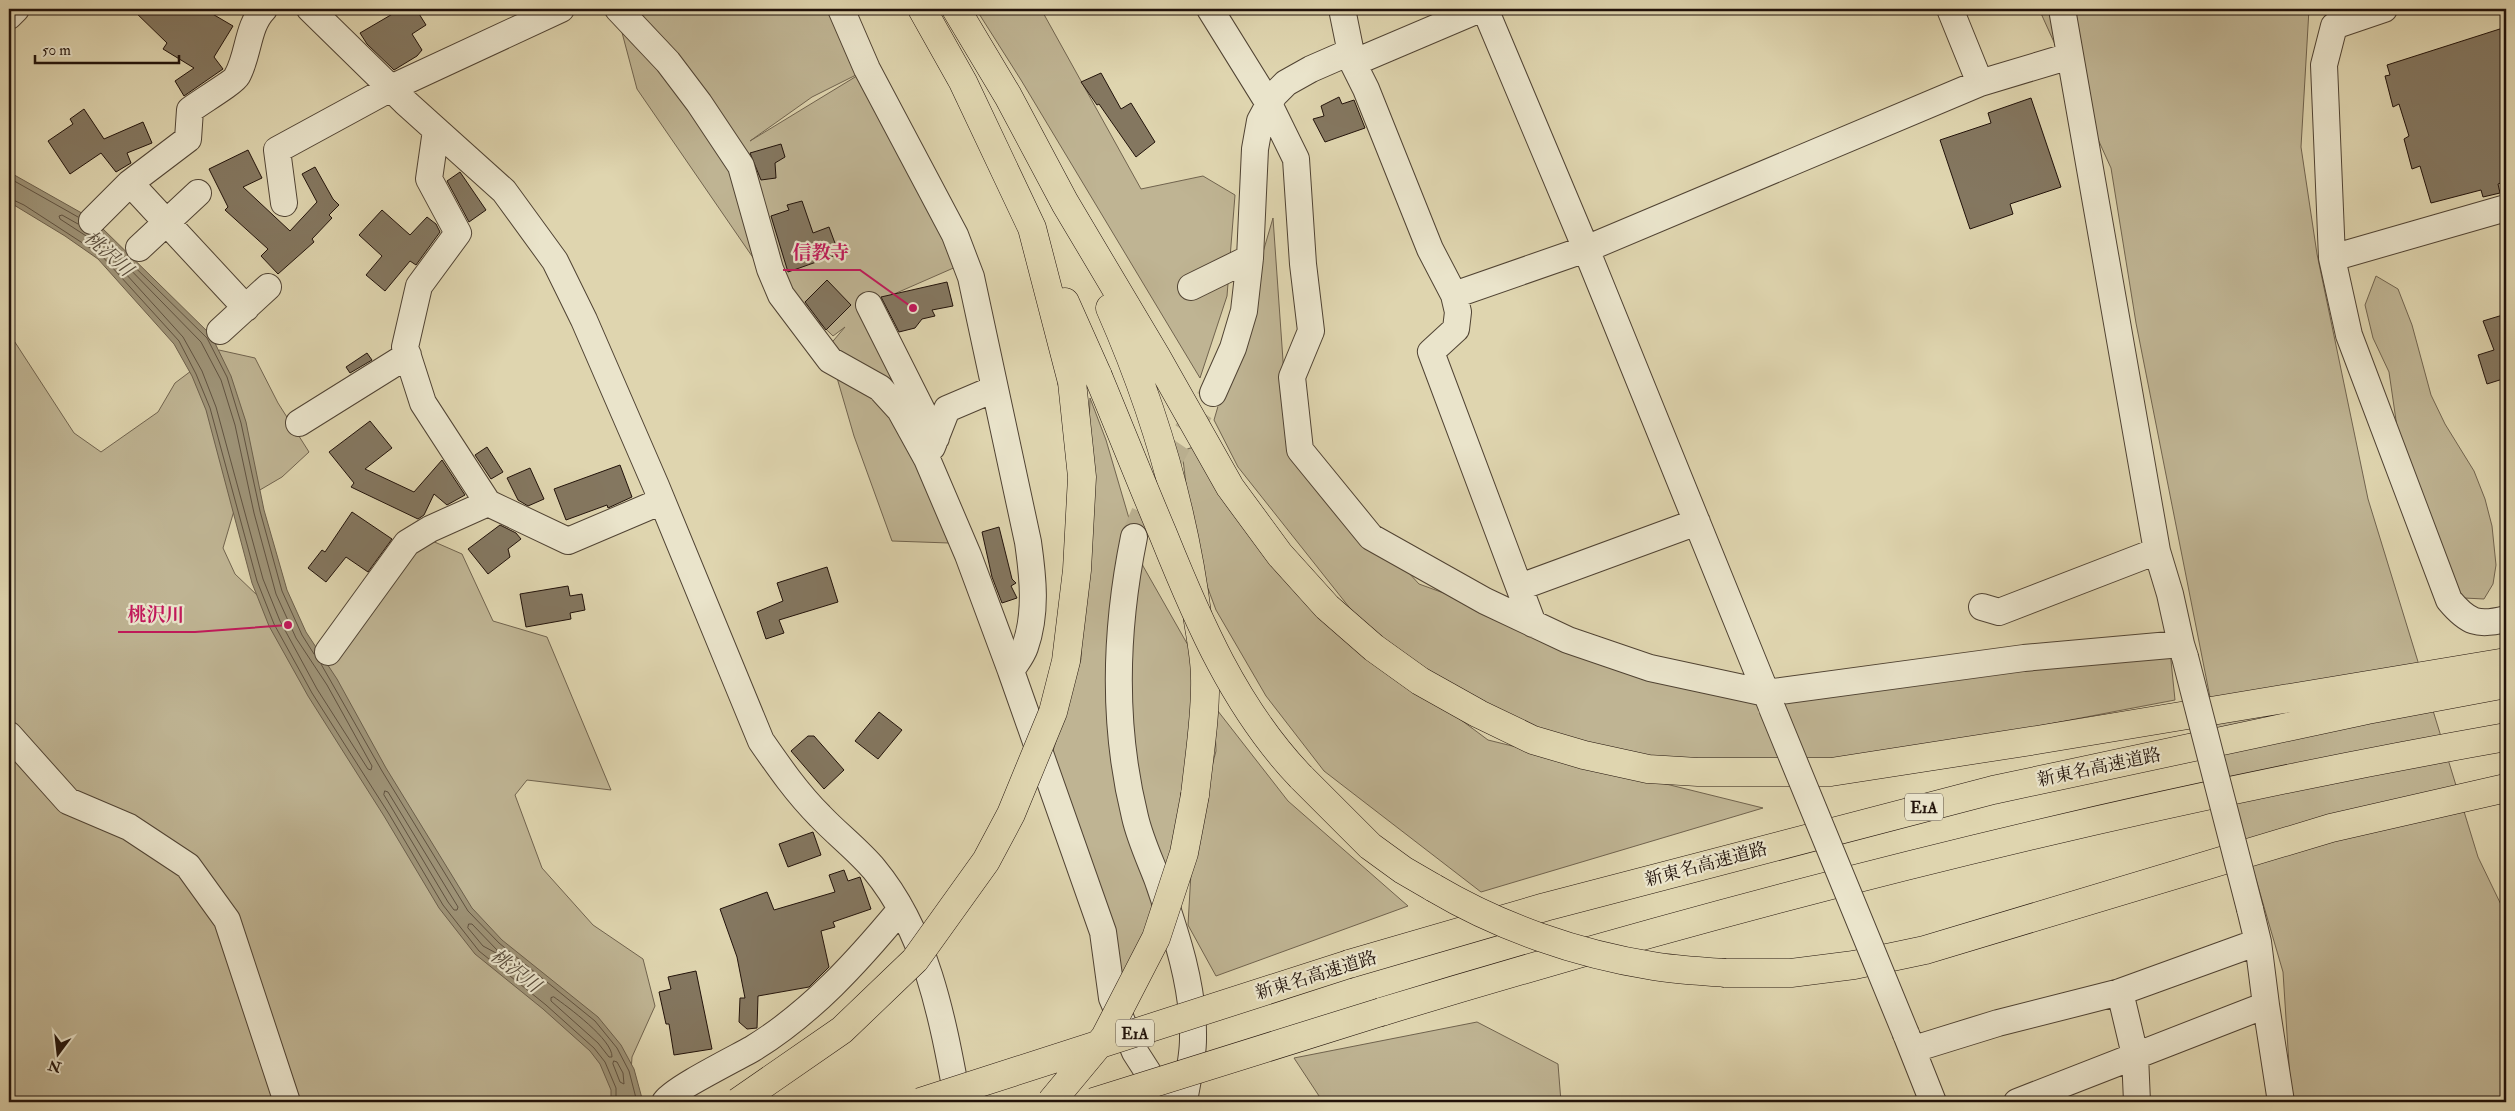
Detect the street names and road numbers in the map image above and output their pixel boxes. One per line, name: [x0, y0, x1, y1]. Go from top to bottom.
street label: 新東名高速道路: [2035, 743, 2163, 792]
road number: E1A: [1905, 794, 1943, 820]
street label: 新東名高速道路: [1642, 837, 1770, 892]
street label: 新東名高速道路: [1253, 946, 1380, 1005]
road number: E1A: [1116, 1020, 1154, 1046]

